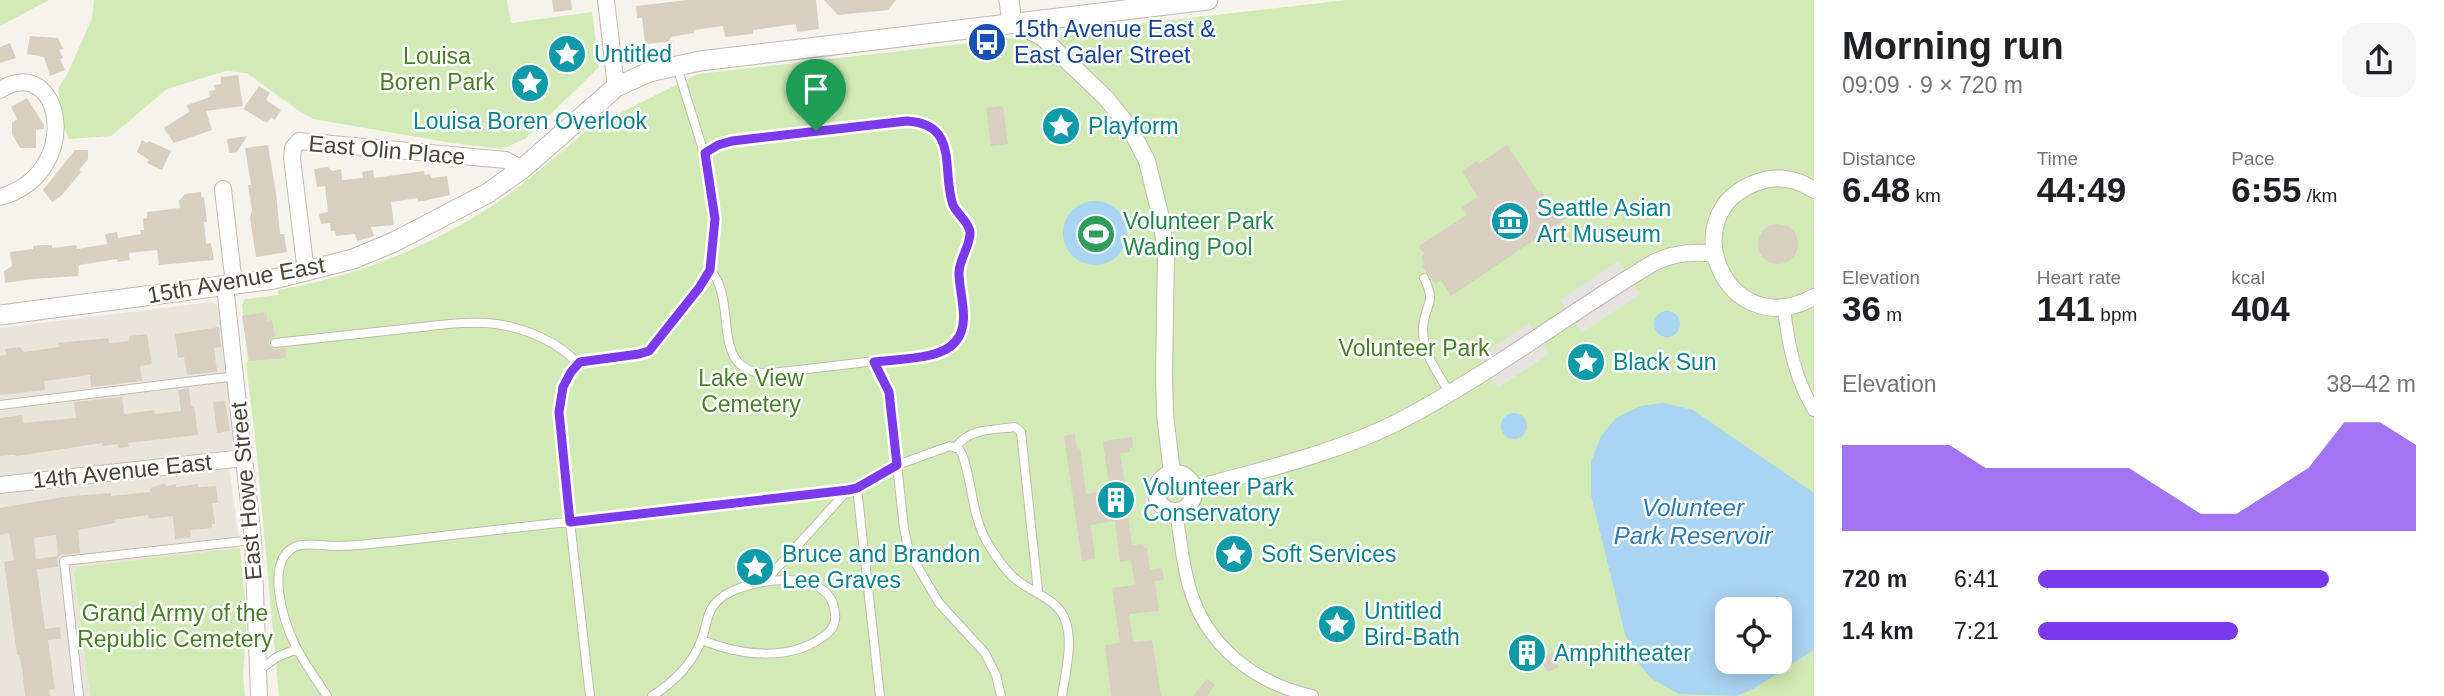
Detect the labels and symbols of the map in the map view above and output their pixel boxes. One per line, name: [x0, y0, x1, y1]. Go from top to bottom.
place label: 15th Avenue East & East Galer Street: [1014, 16, 1216, 68]
bus stop icon: 15th Avenue East & East Galer Street: [966, 21, 1008, 63]
place icon: Untitled: [546, 33, 588, 75]
place label: Untitled: [594, 41, 672, 67]
park label: Louisa Boren Park: [379, 43, 495, 95]
pin: [786, 59, 846, 131]
place icon: Louisa Boren Overlook: [509, 62, 551, 104]
place icon: Playform: [1040, 105, 1082, 147]
place label: Louisa Boren Overlook: [413, 108, 647, 134]
place label: Playform: [1088, 113, 1179, 139]
street label: East Olin Place: [308, 130, 466, 170]
place label: Seattle Asian Art Museum: [1537, 195, 1671, 247]
museum icon: Seattle Asian Art Museum: [1489, 200, 1531, 242]
place label: Volunteer Park Wading Pool: [1123, 208, 1274, 260]
sports icon: Volunteer Park Wading Pool: [1075, 213, 1117, 255]
street label: 15th Avenue East: [145, 251, 327, 308]
park label: Volunteer Park: [1339, 335, 1490, 361]
place icon: Black Sun: [1565, 341, 1607, 383]
place label: Black Sun: [1613, 349, 1717, 375]
park label: Lake View Cemetery: [698, 365, 804, 417]
street label: East Howe Street: [225, 400, 267, 581]
street label: 14th Avenue East: [31, 449, 213, 493]
place label: Volunteer Park Conservatory: [1143, 474, 1294, 526]
building icon: Volunteer Park Conservatory: [1095, 479, 1137, 521]
water label: Volunteer Park Reservoir: [1614, 494, 1773, 549]
place icon: Soft Services: [1213, 533, 1255, 575]
place label: Bruce and Brandon Lee Graves: [782, 541, 980, 593]
place label: Soft Services: [1261, 541, 1397, 567]
place icon: Bruce and Brandon Lee Graves: [734, 546, 776, 588]
place label: Untitled Bird-Bath: [1364, 598, 1460, 650]
park label: Grand Army of the Republic Cemetery: [77, 600, 273, 652]
place icon: Untitled Bird-Bath: [1316, 603, 1358, 645]
building icon: Amphitheater: [1506, 632, 1548, 674]
place label: Amphitheater: [1554, 640, 1691, 666]

